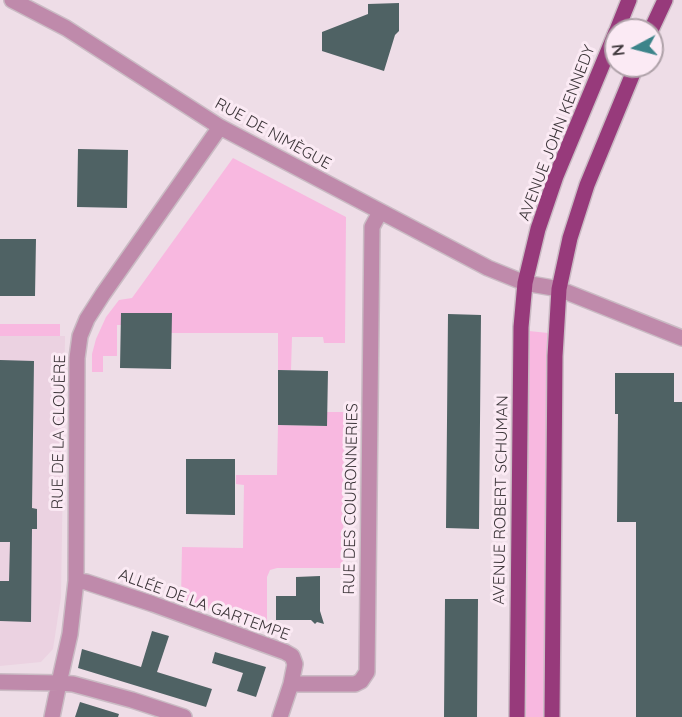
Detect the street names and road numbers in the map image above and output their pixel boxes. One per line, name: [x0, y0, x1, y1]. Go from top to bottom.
street label: AVENUE JOHN KENNEDY: [515, 43, 599, 223]
street label: RUE DE NIMÈGUE: [211, 94, 335, 174]
street label: RUE DE LA CLOUÈRE: [48, 354, 70, 510]
street label: AVENUE ROBERT SCHUMAN: [490, 395, 512, 605]
street label: RUE DES COURONNERIES: [340, 403, 362, 595]
street label: ALLÉE DE LA GARTEMPE: [116, 565, 292, 645]

